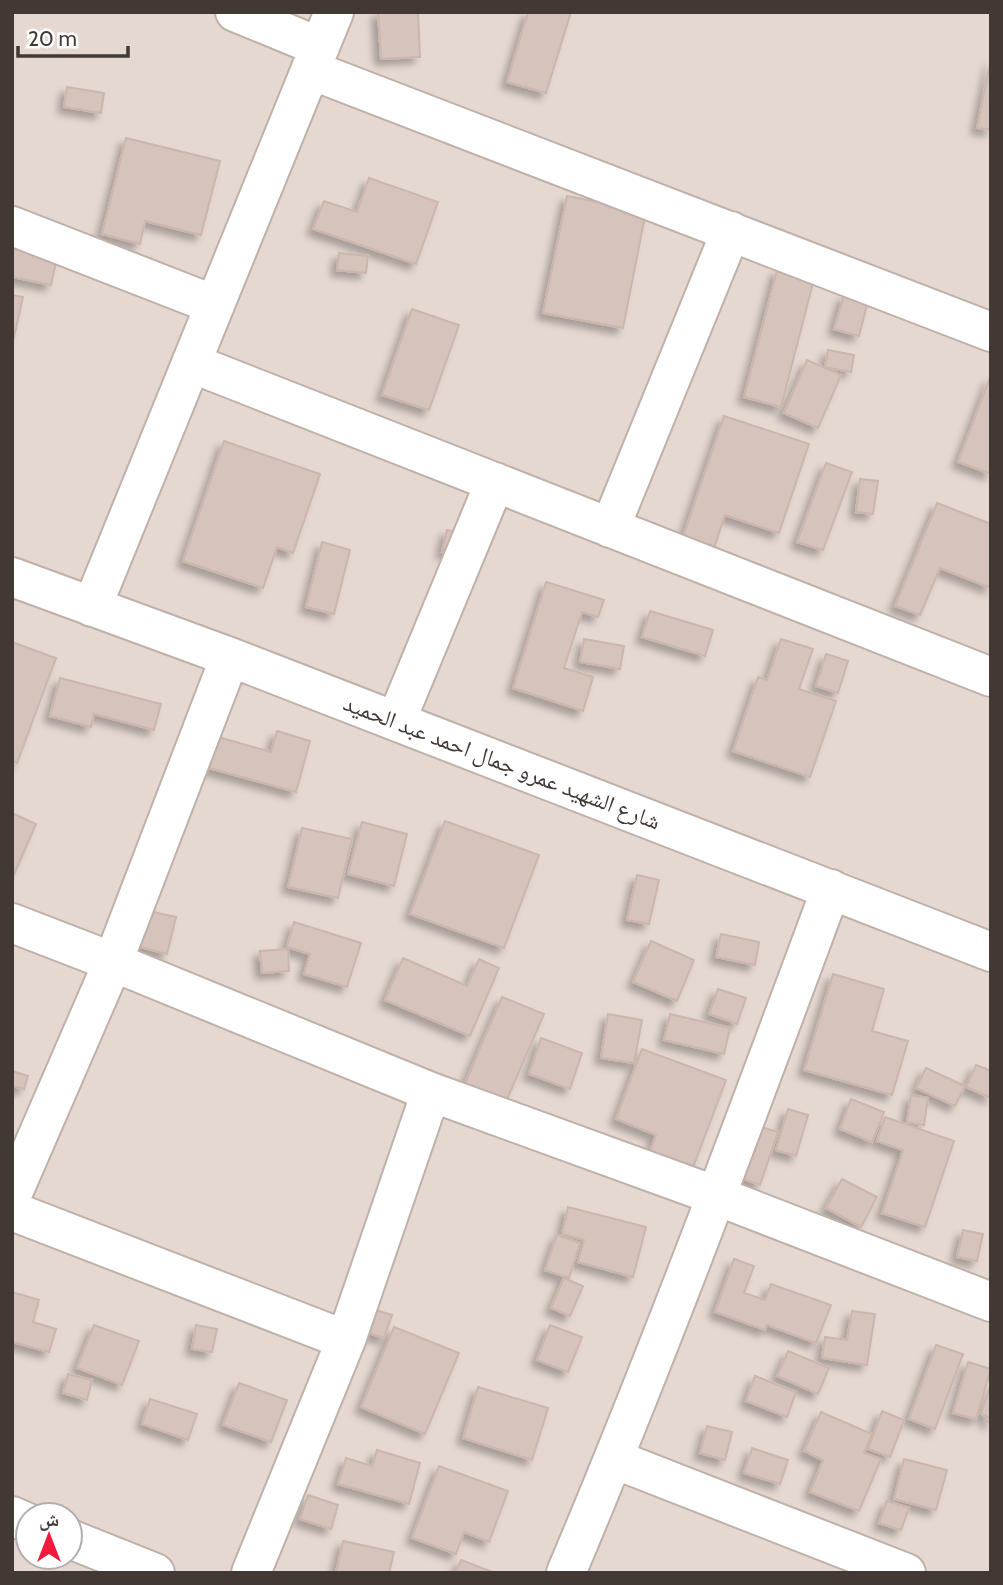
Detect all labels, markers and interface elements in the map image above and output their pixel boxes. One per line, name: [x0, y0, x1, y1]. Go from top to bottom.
scale bar: [18, 14, 128, 58]
text: 20 m: [28, 26, 77, 51]
street label: شارع الشهيد عمرو جمال احمد عبد الحميد: [339, 689, 664, 836]
north arrow: [14, 1501, 84, 1571]
text: ش: [39, 1508, 59, 1531]

